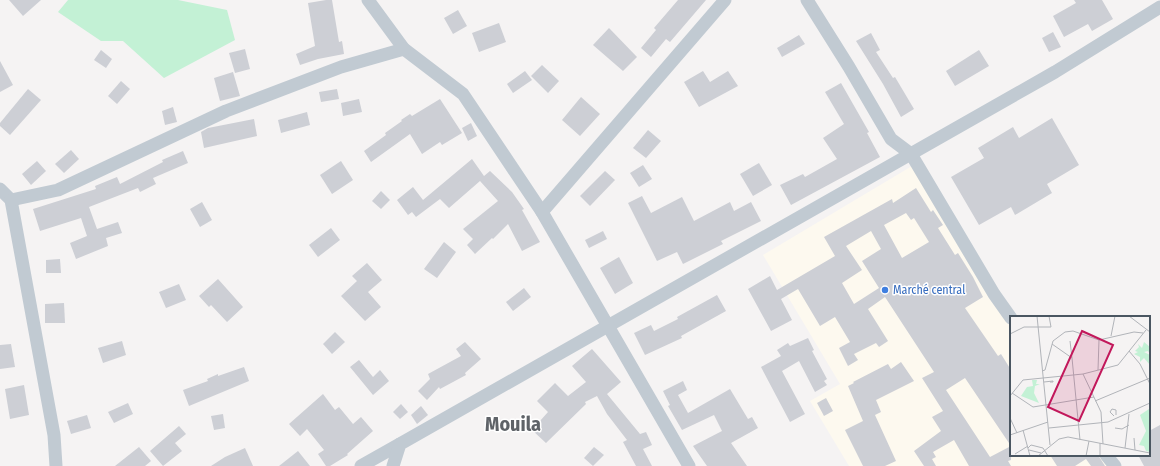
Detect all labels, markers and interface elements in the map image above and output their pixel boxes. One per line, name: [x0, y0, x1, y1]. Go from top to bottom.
place label: Marché central: [893, 283, 965, 297]
marker: Marché central: [880, 285, 890, 295]
inset map: [1010, 316, 1150, 456]
district label: Mouila: [485, 412, 541, 436]

